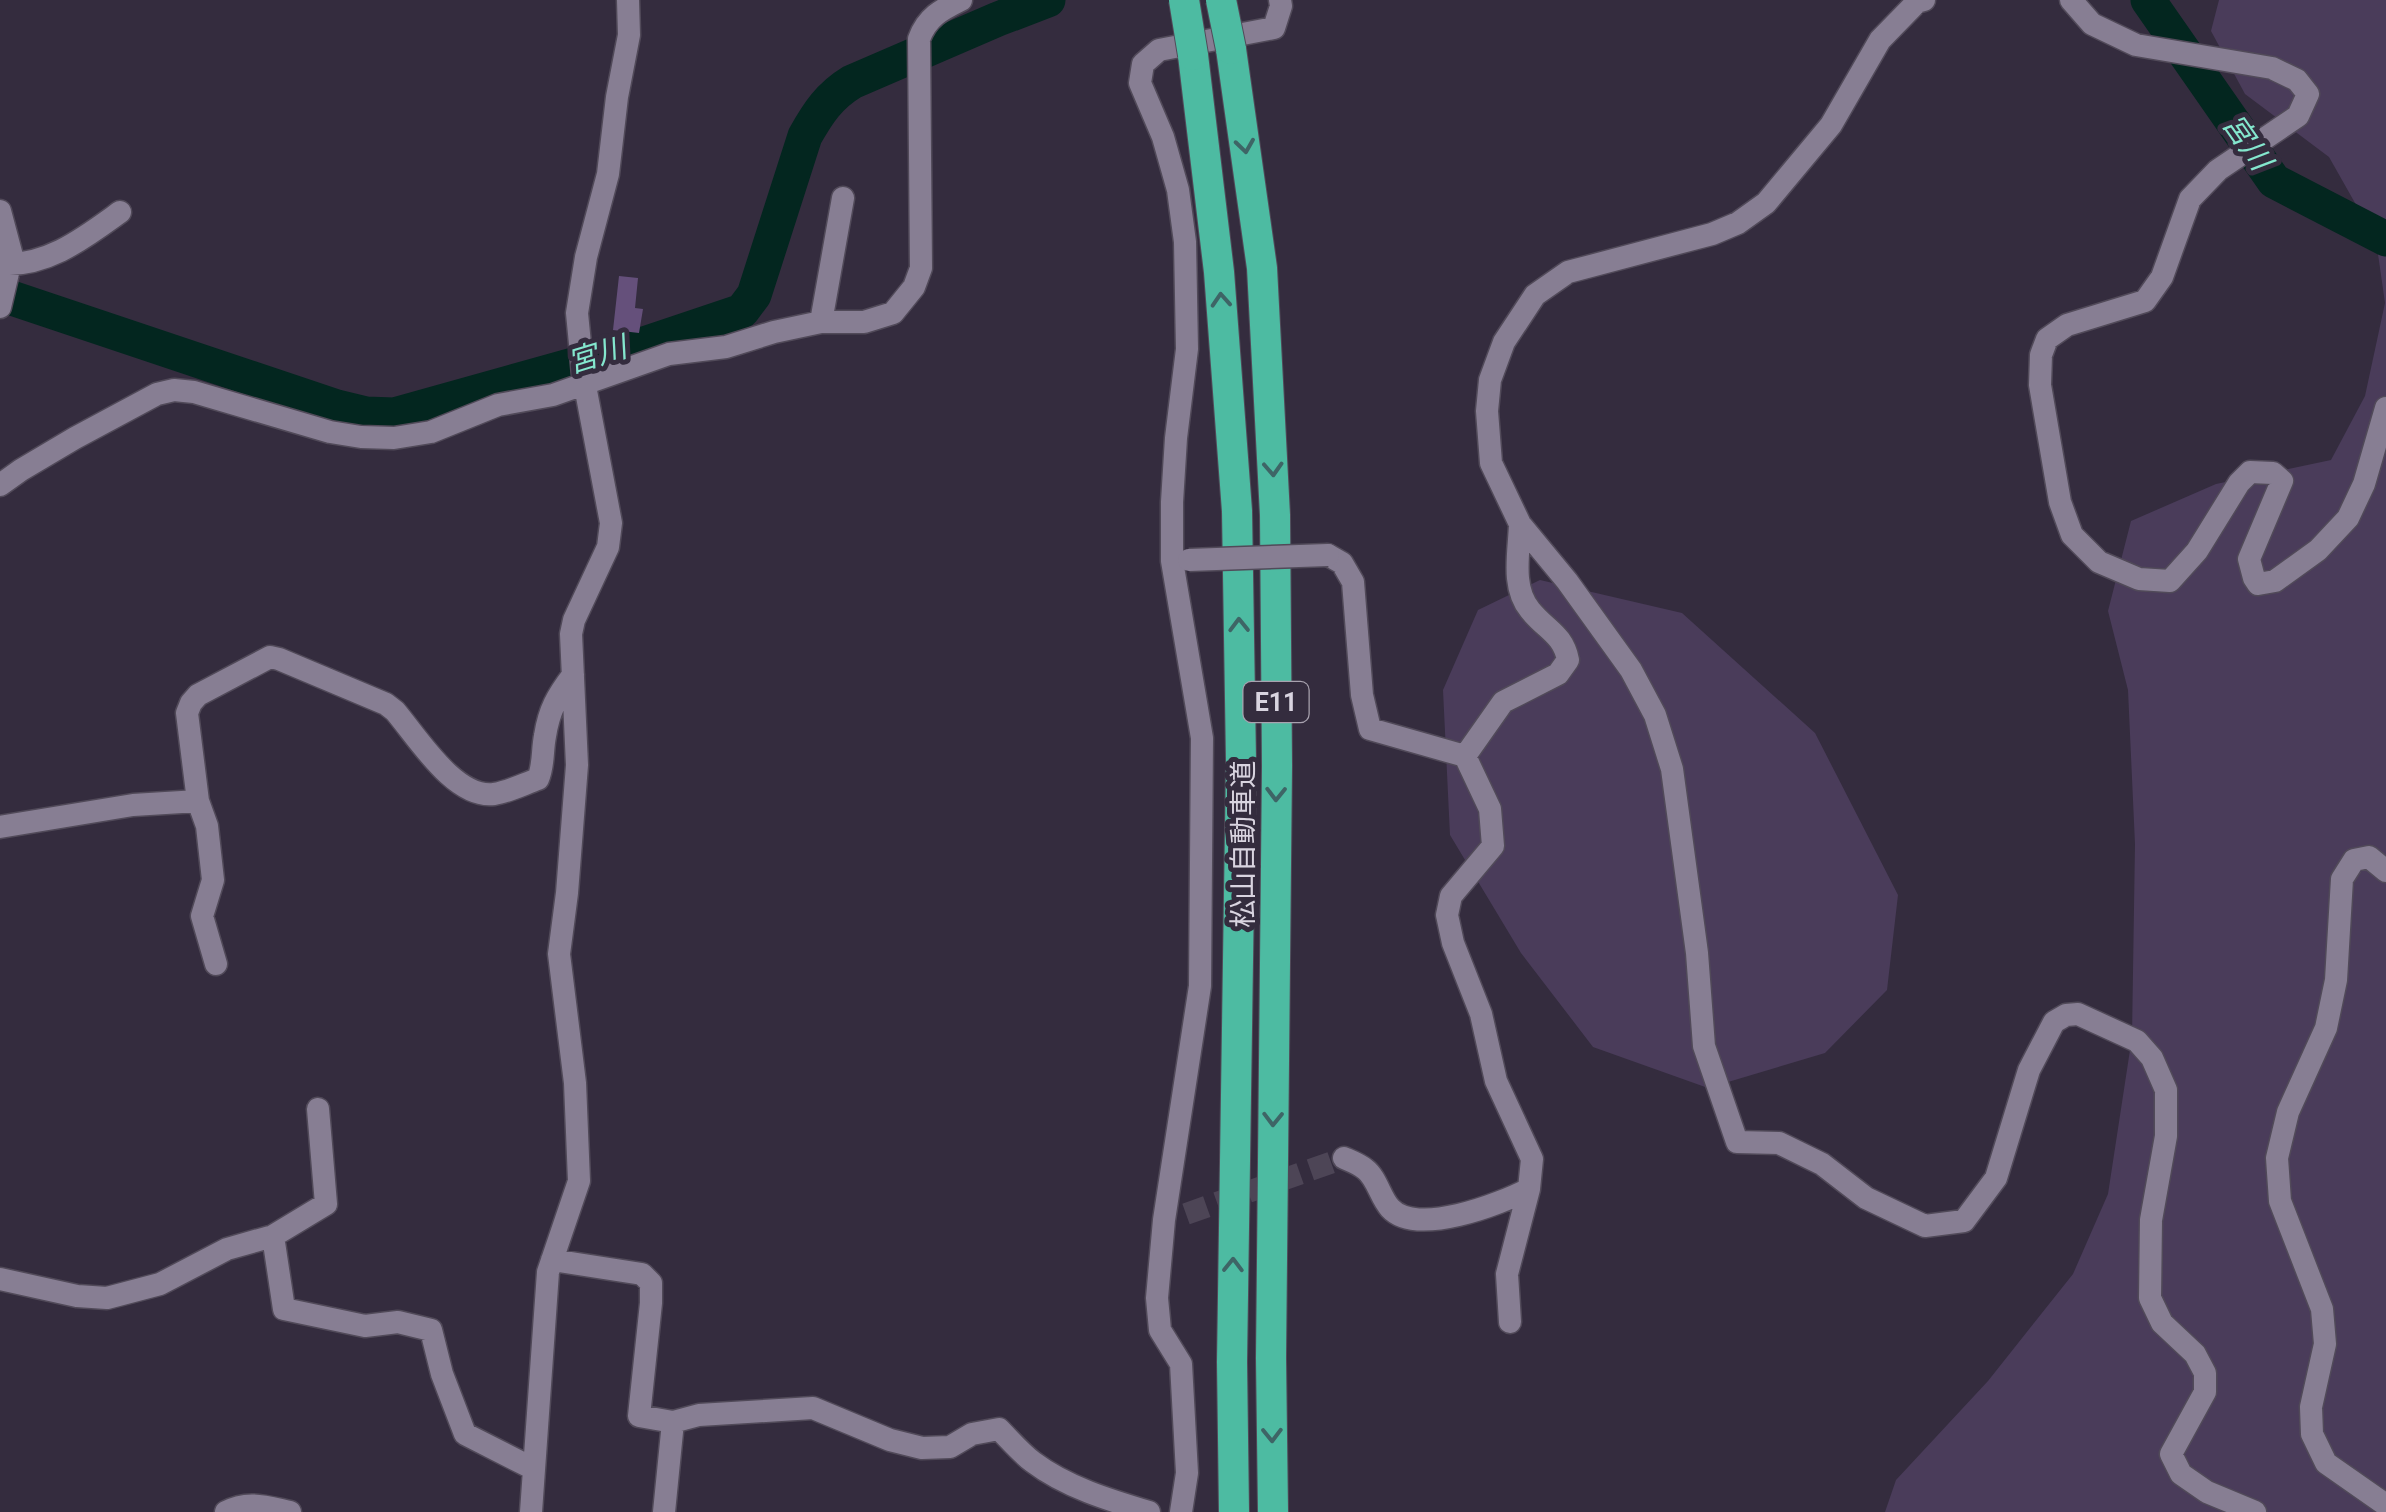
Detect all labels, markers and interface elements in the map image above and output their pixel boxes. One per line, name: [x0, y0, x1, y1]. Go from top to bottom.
water label: 宮川: [2216, 107, 2281, 179]
one-way arrow: [1233, 137, 1254, 154]
one-way arrow: [1210, 292, 1232, 308]
water label: 宮川: [563, 328, 634, 380]
one-way arrow: [1262, 462, 1283, 478]
one-way arrow: [1228, 616, 1250, 632]
road number: E11: [1244, 682, 1308, 722]
street label: 松山自動車道: [1227, 760, 1260, 928]
one-way arrow: [1266, 787, 1287, 803]
one-way arrow: [1262, 1112, 1284, 1128]
one-way arrow: [1222, 1256, 1244, 1272]
one-way arrow: [1261, 1428, 1282, 1444]

